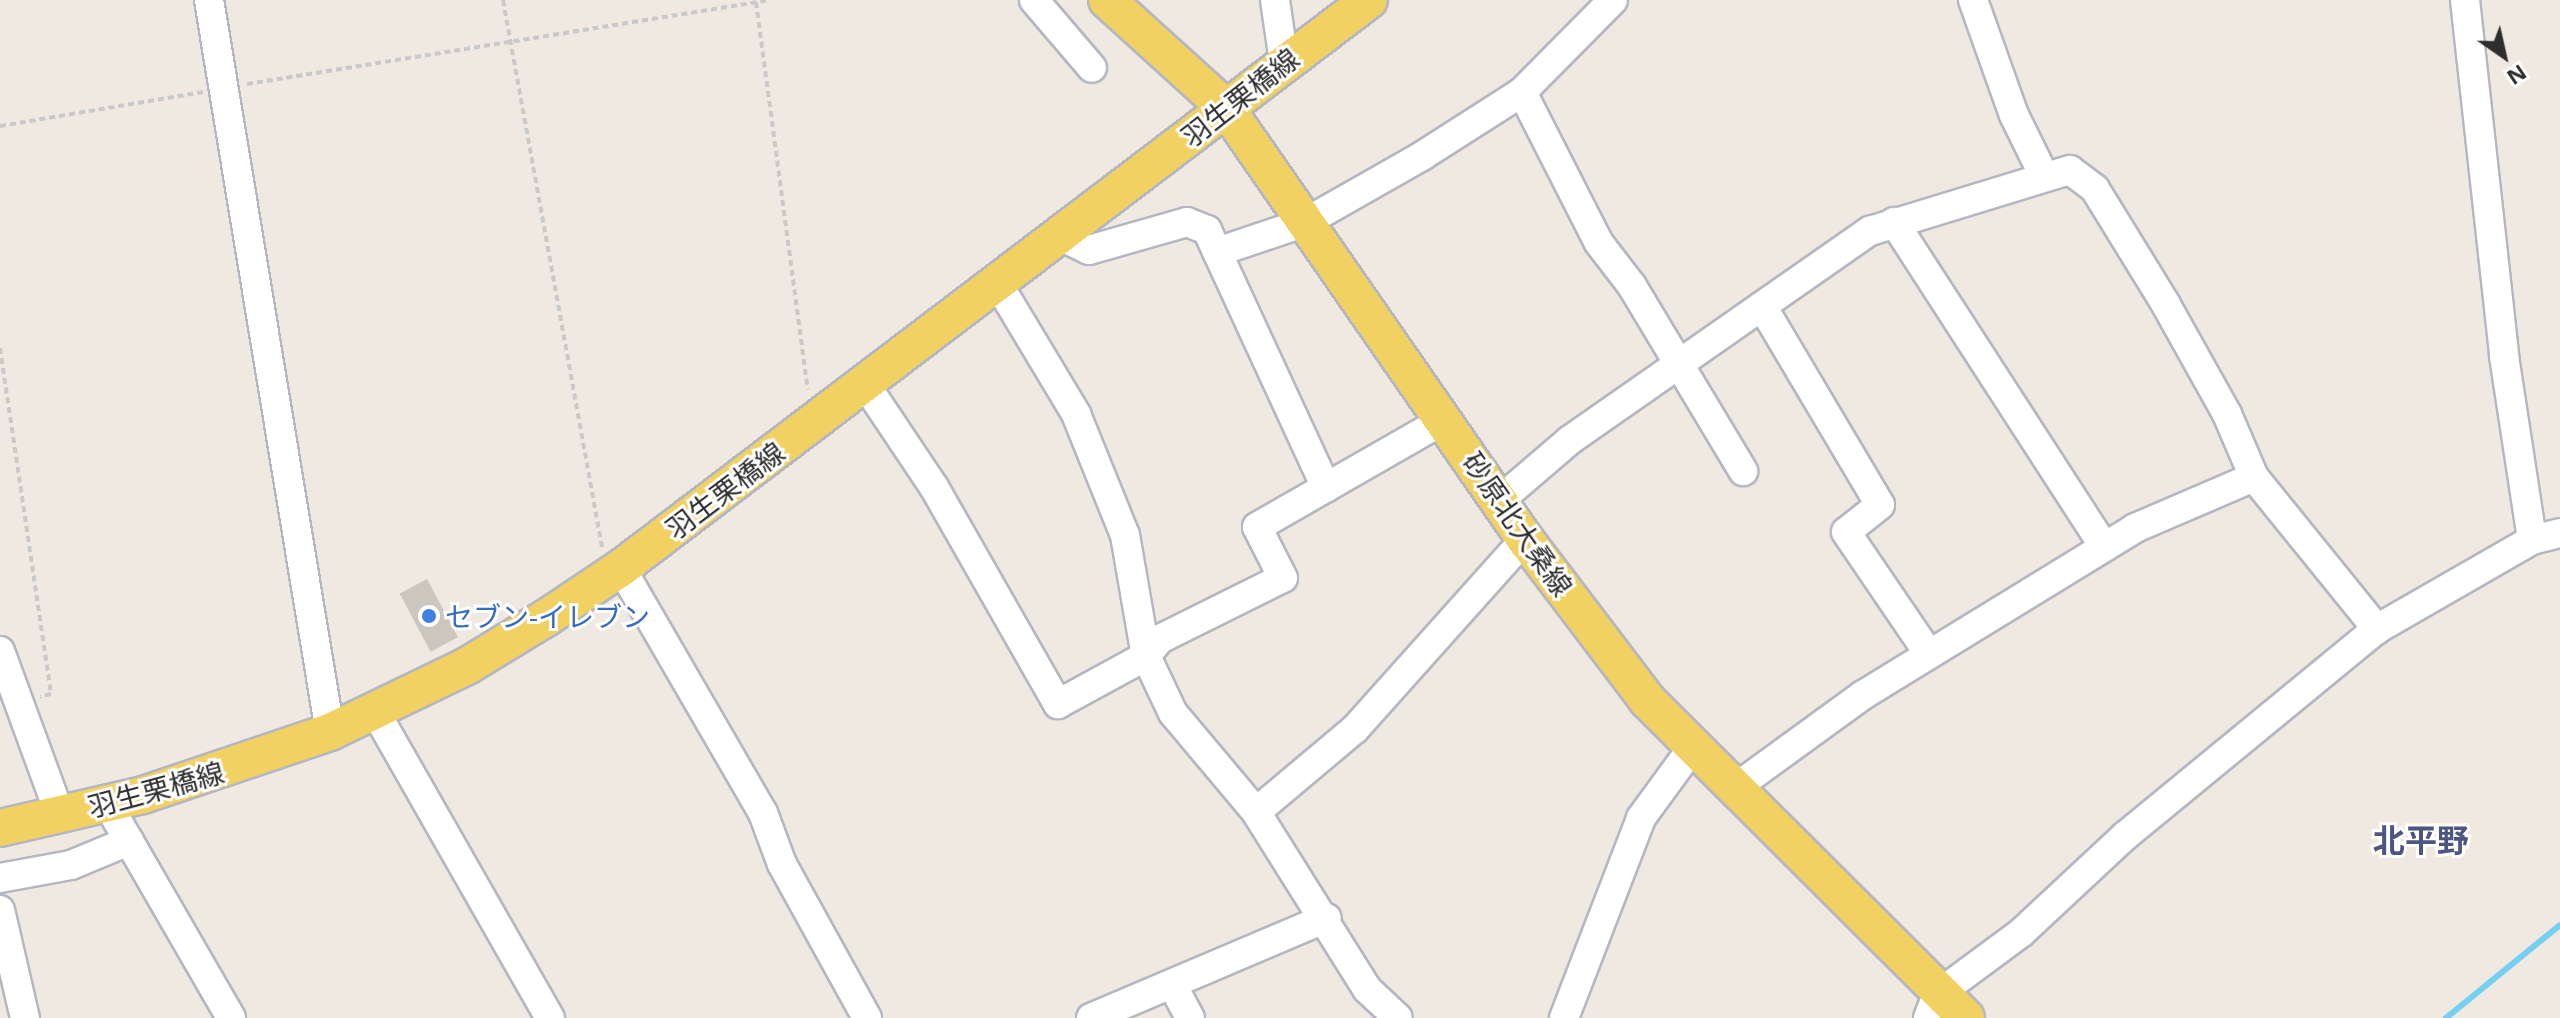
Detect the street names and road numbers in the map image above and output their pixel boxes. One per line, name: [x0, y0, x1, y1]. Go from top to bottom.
street label: 羽生栗橋線: [1174, 41, 1306, 153]
street label: 羽生栗橋線: [659, 434, 791, 546]
street label: 砂原北大桑線: [1456, 446, 1580, 602]
street label: 羽生栗橋線: [84, 755, 228, 823]

